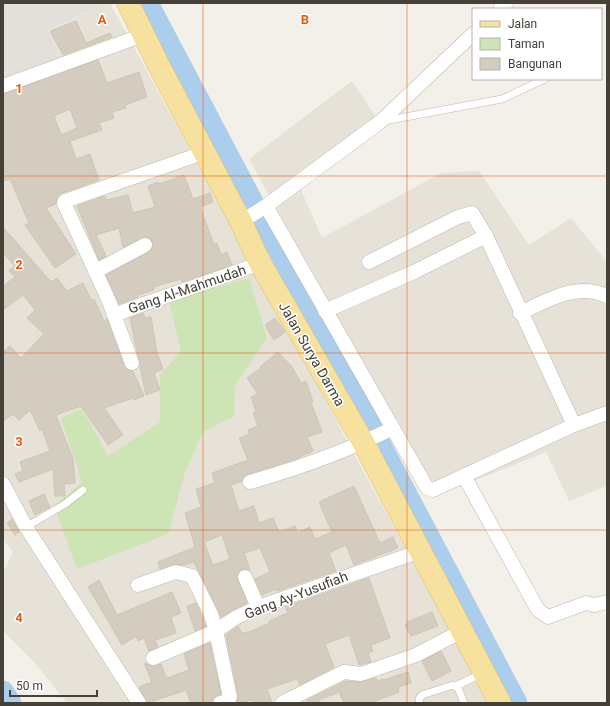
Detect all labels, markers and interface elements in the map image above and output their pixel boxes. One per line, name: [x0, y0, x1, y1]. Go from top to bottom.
legend: [472, 8, 602, 80]
text: A: [98, 12, 107, 27]
text: B: [301, 12, 309, 27]
text: Jalan: [508, 17, 537, 31]
text: Taman: [508, 37, 545, 51]
text: Bangunan: [508, 57, 562, 71]
text: 1: [15, 81, 23, 96]
text: 2: [15, 257, 23, 272]
street label: Gang Al-Mahmudah: [126, 261, 248, 317]
street label: Jalan Surya Darma: [276, 299, 348, 409]
text: 3: [15, 434, 23, 449]
street label: Gang Ay-Yusufiah: [242, 568, 350, 622]
text: 4: [15, 610, 23, 625]
scale bar: [10, 672, 97, 698]
text: 50 m: [16, 679, 43, 693]

